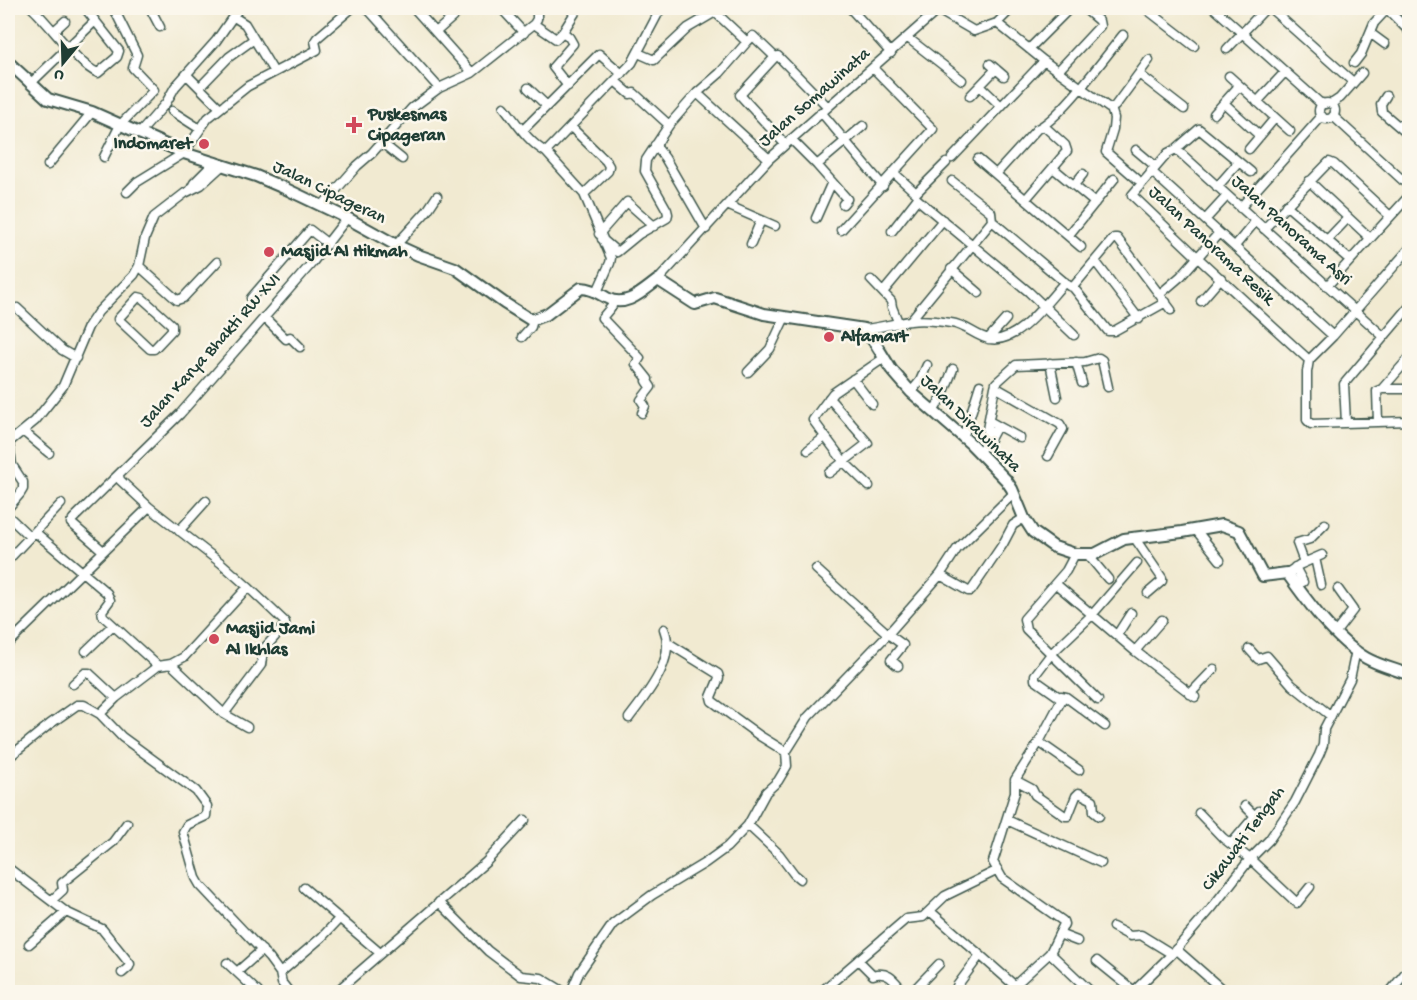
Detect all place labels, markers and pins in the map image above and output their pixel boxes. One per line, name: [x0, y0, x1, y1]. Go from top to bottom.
place label: Puskesmas Cipageran: [367, 105, 448, 147]
marker: Puskesmas Cipageran: [345, 116, 363, 134]
place label: Indomaret: [113, 134, 194, 155]
marker: Indomaret: [197, 137, 211, 151]
place label: Masjid Al Hikmah: [281, 242, 408, 263]
marker: Masjid Al Hikmah: [262, 245, 276, 259]
place label: Alfamart: [840, 327, 909, 348]
marker: Alfamart: [822, 330, 836, 344]
place label: Masjid Jami Al Ikhlas: [225, 619, 315, 661]
marker: Masjid Jami Al Ikhlas: [207, 632, 221, 646]

